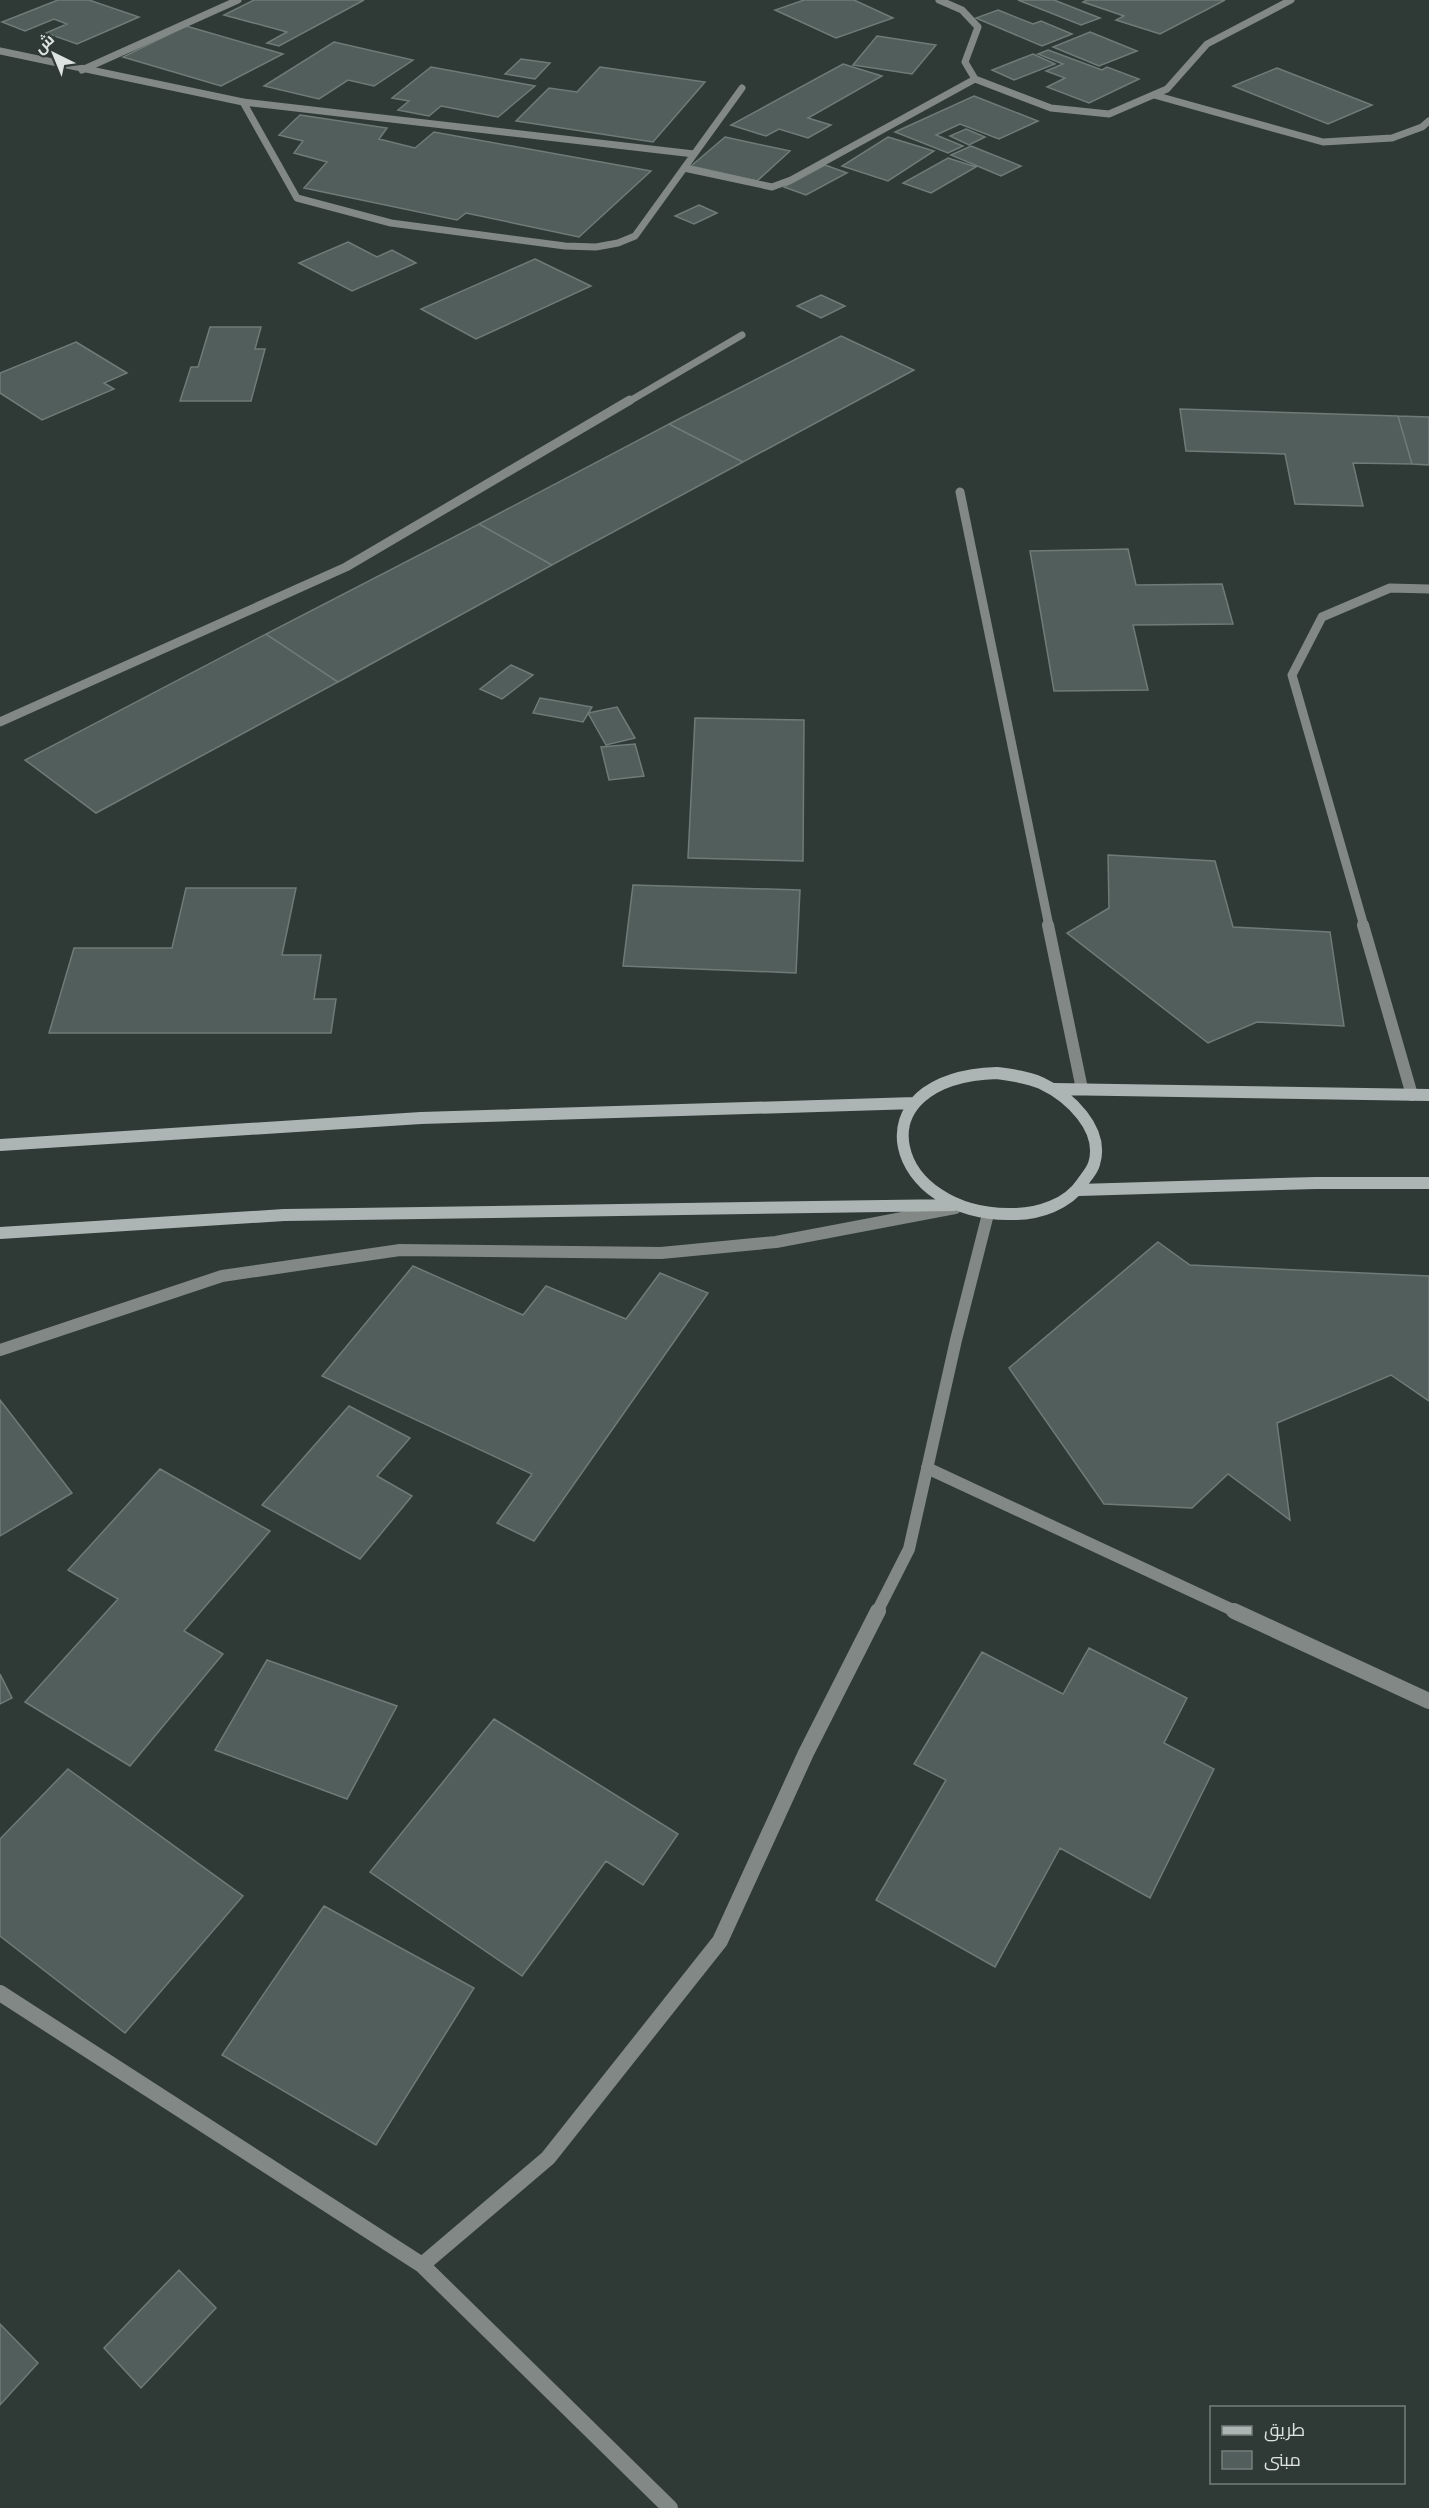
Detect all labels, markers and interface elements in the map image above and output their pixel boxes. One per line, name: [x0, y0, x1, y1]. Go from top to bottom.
north arrow: [24, 24, 84, 84]
text: ش: [29, 29, 59, 59]
legend: [1210, 2406, 1405, 2484]
text: طريق: [1264, 2418, 1305, 2443]
text: مبنى: [1264, 2448, 1301, 2473]

